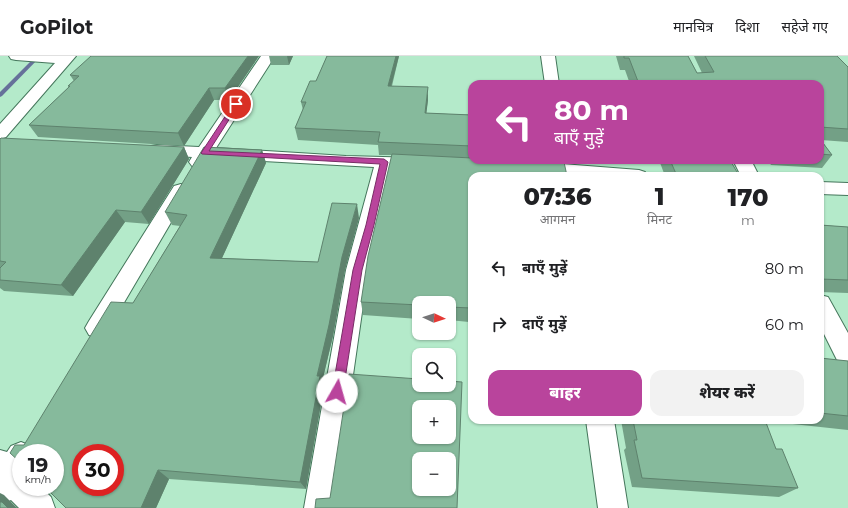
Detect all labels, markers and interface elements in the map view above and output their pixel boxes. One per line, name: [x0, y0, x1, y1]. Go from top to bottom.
text: GoPilot: [20, 16, 93, 39]
text: मानचित्र: [673, 18, 713, 36]
text: दिशा: [735, 18, 759, 36]
text: सहेजे गए: [781, 18, 828, 36]
pin: [219, 87, 253, 121]
icon: arrive: [225, 93, 247, 115]
text: 80 m: [554, 93, 629, 127]
icon: left: [488, 96, 540, 148]
text: बाएँ मुड़ें: [554, 127, 604, 149]
text: 07:36: [524, 182, 592, 211]
text: 1: [655, 182, 664, 211]
text: 170: [728, 183, 768, 212]
text: आगमन: [540, 211, 575, 227]
text: मिनट: [647, 211, 672, 227]
text: m: [741, 212, 755, 228]
icon: left: [488, 257, 510, 279]
text: बाएँ मुड़ें: [522, 258, 567, 277]
text: 80 m: [765, 259, 804, 278]
north arrow: [412, 296, 456, 340]
map controls: [412, 296, 456, 496]
icon: right: [488, 313, 510, 335]
text: दाएँ मुड़ें: [522, 314, 567, 333]
text: 60 m: [765, 315, 804, 334]
button: search: [412, 348, 456, 392]
button: बाहर: [488, 370, 642, 416]
button: शेयर करें: [650, 370, 804, 416]
position arrow: [316, 371, 358, 413]
button: +: [412, 400, 456, 444]
speed limit sign: 30: [72, 444, 124, 496]
button: −: [412, 452, 456, 496]
text: 19: [28, 453, 48, 477]
text: km/h: [25, 473, 51, 486]

